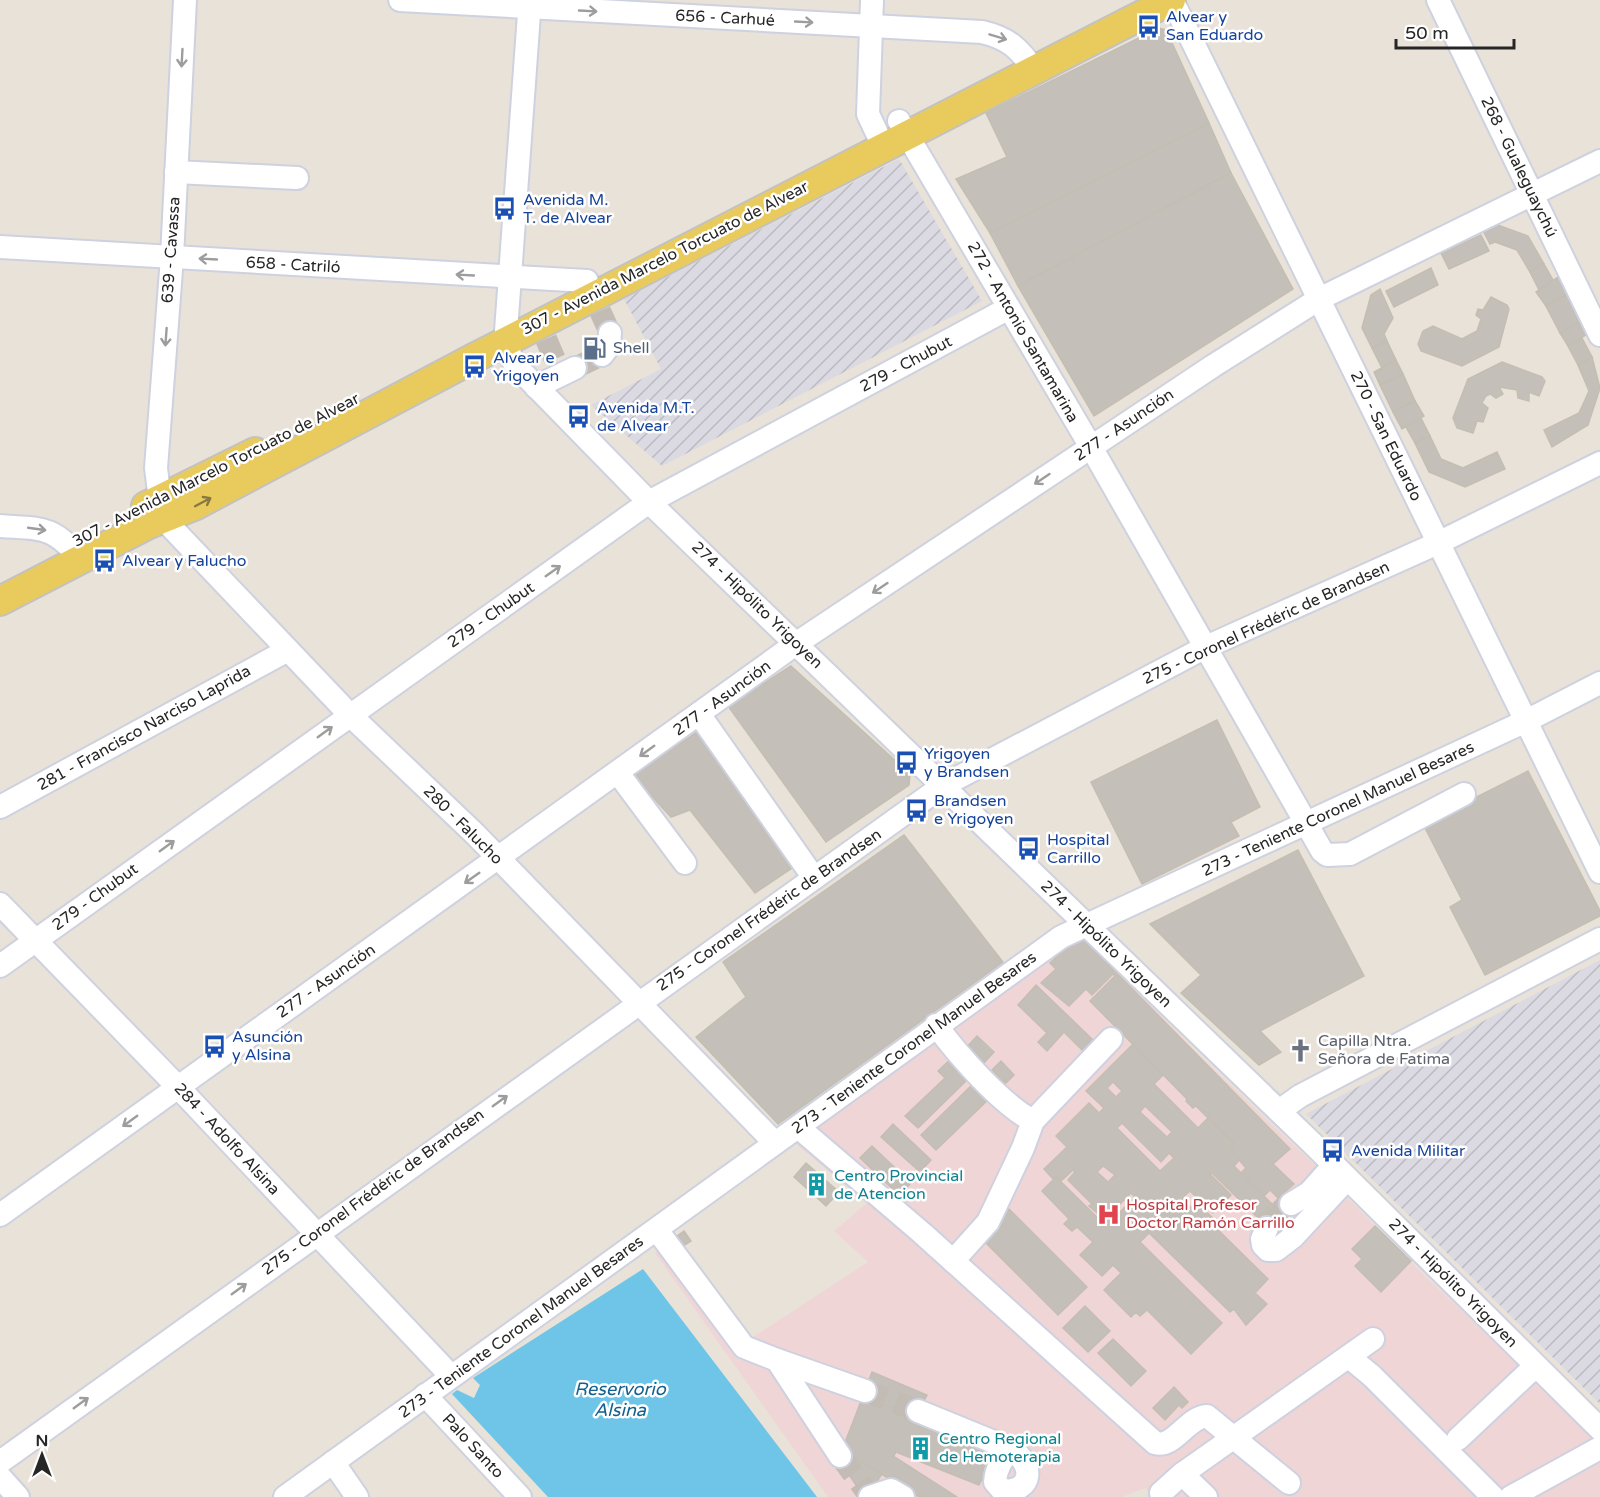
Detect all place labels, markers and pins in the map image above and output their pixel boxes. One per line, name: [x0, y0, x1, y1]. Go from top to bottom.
place label: Alvear y San Eduardo: [1166, 7, 1263, 45]
bus stop icon: Alvear y San Eduardo: [1135, 13, 1161, 39]
place label: Avenida M. T. de Alvear: [523, 190, 613, 228]
bus stop icon: Avenida M. T. de Alvear: [492, 196, 518, 222]
fuel station icon: Shell: [582, 335, 608, 361]
place label: Shell: [613, 338, 650, 358]
place label: Alvear e Yrigoyen: [493, 348, 559, 386]
bus stop icon: Alvear e Yrigoyen: [462, 354, 488, 380]
place label: Avenida M.T. de Alvear: [597, 398, 695, 436]
bus stop icon: Avenida M.T. de Alvear: [566, 404, 592, 430]
bus stop icon: Alvear y Falucho: [91, 548, 117, 574]
place label: Alvear y Falucho: [122, 551, 247, 571]
place label: Yrigoyen y Brandsen: [924, 744, 1009, 782]
bus stop icon: Yrigoyen y Brandsen: [893, 750, 919, 776]
place label: Brandsen e Yrigoyen: [934, 791, 1013, 829]
bus stop icon: Brandsen e Yrigoyen: [903, 797, 929, 823]
place label: Hospital Carrillo: [1047, 830, 1109, 868]
bus stop icon: Hospital Carrillo: [1016, 836, 1042, 862]
place label: Asunción y Alsina: [232, 1027, 303, 1065]
place label: Capilla Ntra. Señora de Fatima: [1318, 1031, 1450, 1069]
bus stop icon: Asunción y Alsina: [201, 1033, 227, 1059]
church icon: Capilla Ntra. Señora de Fatima: [1287, 1037, 1313, 1063]
bus stop icon: Avenida Militar: [1320, 1138, 1346, 1164]
place label: Avenida Militar: [1351, 1141, 1466, 1161]
place label: Centro Provincial de Atencion: [834, 1166, 963, 1204]
building icon: Centro Provincial de Atencion: [803, 1172, 829, 1198]
place label: Hospital Profesor Doctor Ramón Carrillo: [1126, 1195, 1295, 1233]
hospital icon: Hospital Profesor Doctor Ramón Carrillo: [1095, 1201, 1121, 1227]
place label: Centro Regional de Hemoterapia: [939, 1429, 1061, 1467]
building icon: Centro Regional de Hemoterapia: [908, 1435, 934, 1461]

